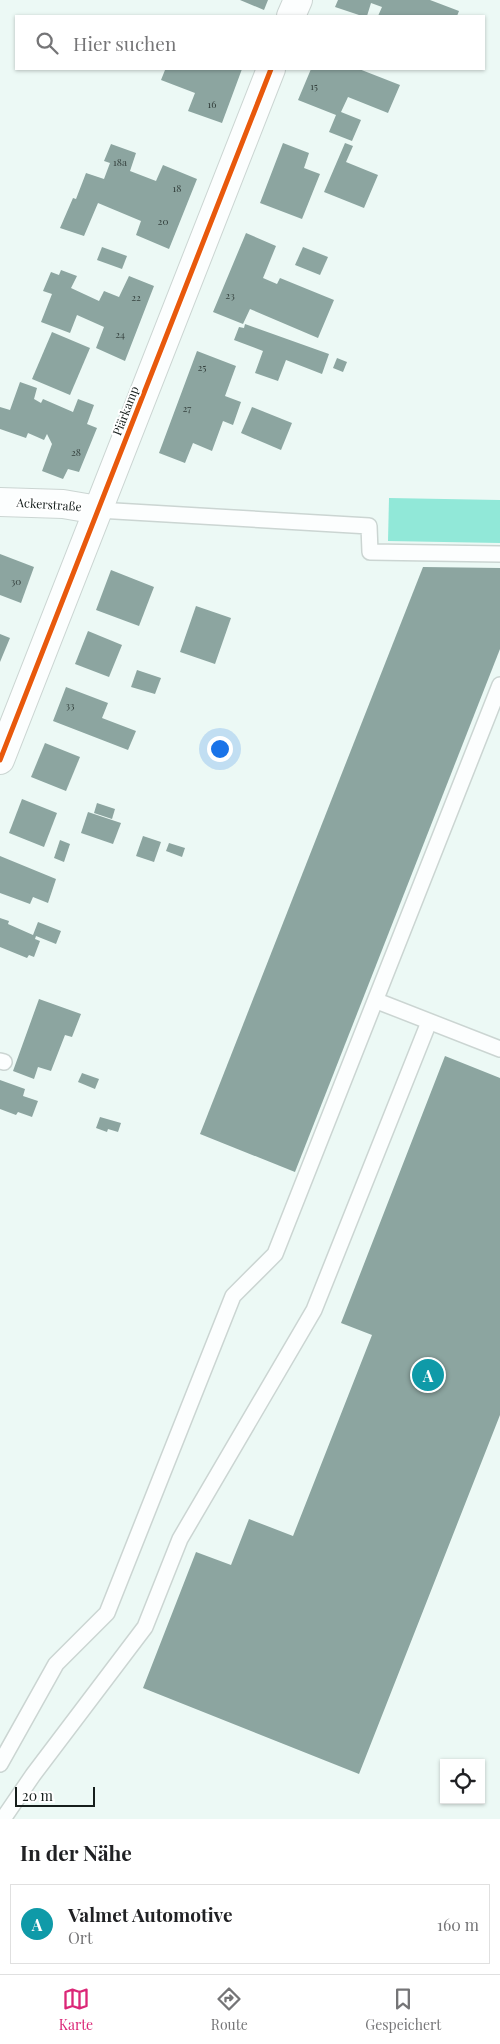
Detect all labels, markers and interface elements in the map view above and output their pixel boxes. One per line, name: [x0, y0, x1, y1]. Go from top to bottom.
search box: [15, 15, 485, 70]
icon: search: [33, 29, 61, 57]
text: Hier suchen: [73, 30, 176, 56]
house number: 15: [310, 79, 318, 93]
house number: 16: [208, 97, 216, 111]
house number: 18a: [113, 155, 127, 169]
house number: 18: [173, 181, 181, 195]
house number: 20: [158, 214, 168, 228]
house number: 23: [225, 288, 235, 302]
house number: 22: [131, 290, 141, 304]
house number: 24: [115, 327, 125, 341]
house number: 25: [198, 360, 206, 374]
street label: Piärkamp: [108, 384, 142, 438]
house number: 27: [183, 401, 191, 415]
house number: 28: [71, 445, 81, 459]
street label: Ackerstraße: [15, 494, 82, 514]
house number: 30: [11, 574, 21, 588]
house number: 33: [65, 698, 75, 712]
your location: [207, 736, 233, 762]
pin: A: [412, 1356, 444, 1394]
map controls: [440, 1759, 485, 1804]
button: locate: [440, 1759, 485, 1804]
scale bar: [15, 1784, 95, 1807]
text: 20 m: [22, 1786, 53, 1805]
text: In der Nähe: [20, 1838, 132, 1866]
text: Valmet Automotive: [68, 1901, 233, 1927]
text: A: [32, 1914, 42, 1935]
text: 160 m: [437, 1914, 479, 1935]
text: Ort: [68, 1927, 93, 1948]
tab: Karte: [59, 1985, 93, 2034]
tab: Route: [211, 1985, 248, 2034]
tab: Gespeichert: [365, 1985, 441, 2034]

